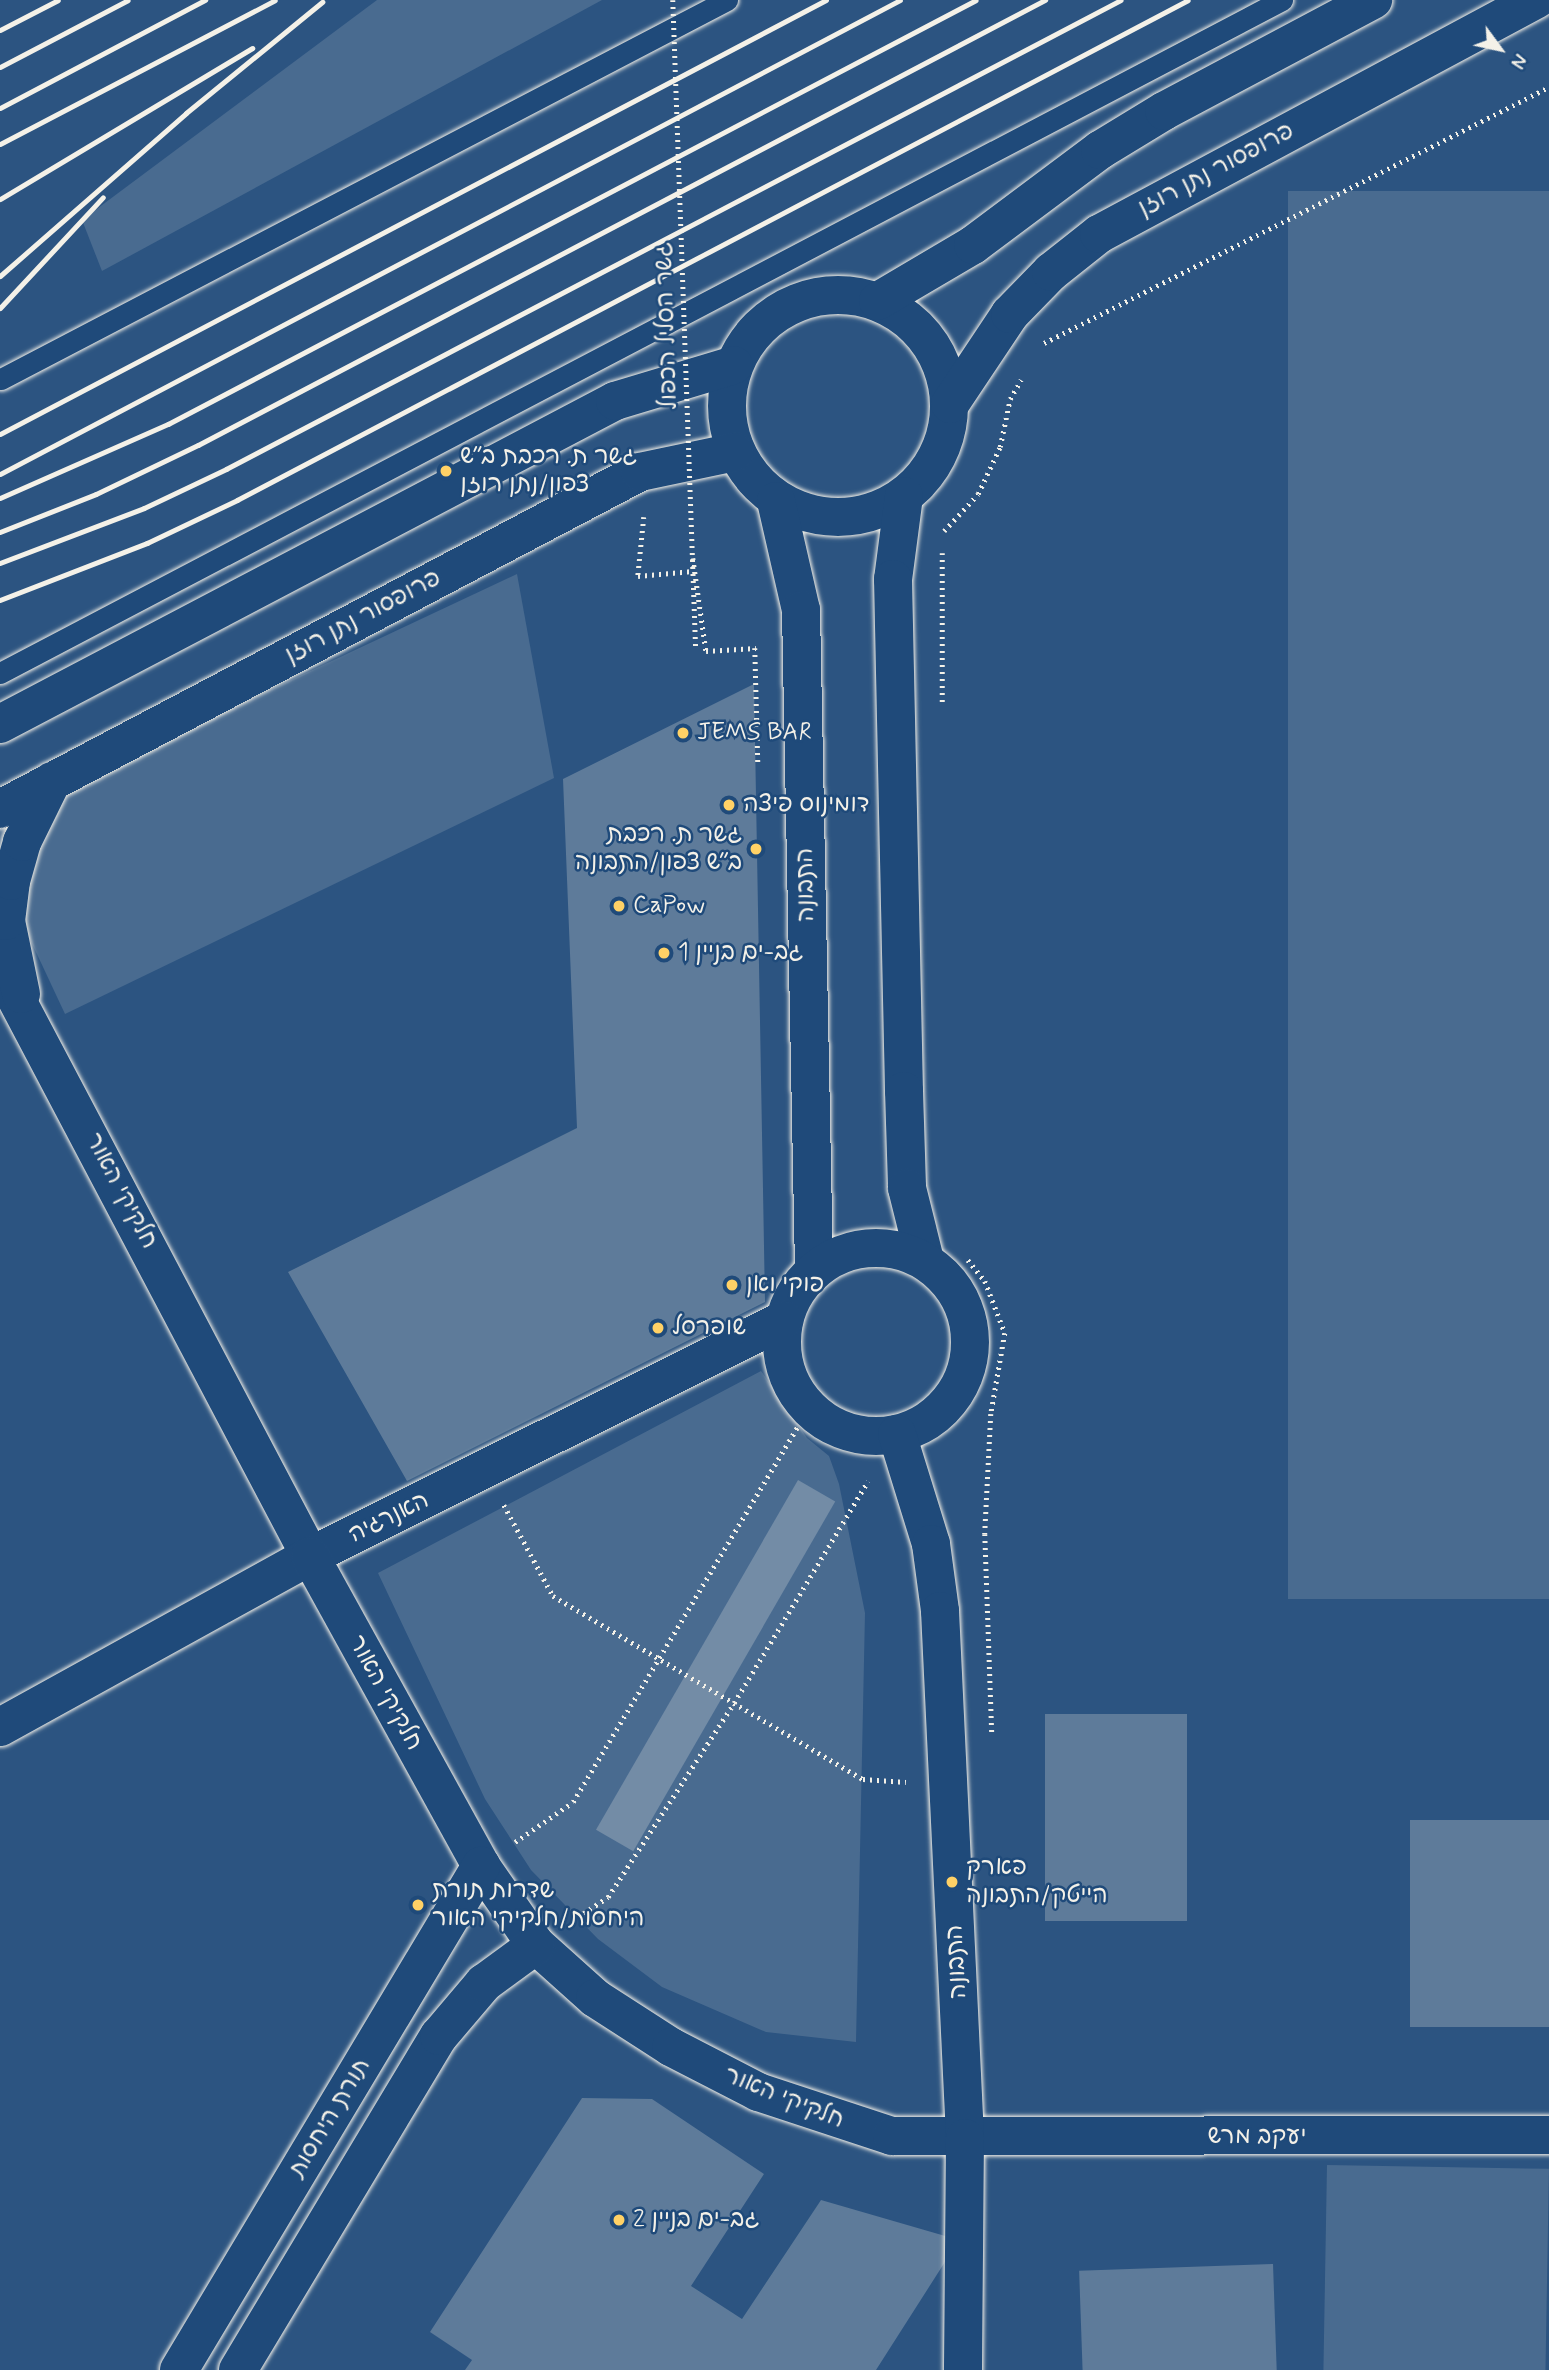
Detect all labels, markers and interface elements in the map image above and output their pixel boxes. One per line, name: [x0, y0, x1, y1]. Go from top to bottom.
north arrow: [1465, 14, 1535, 84]
text: N: [1504, 49, 1532, 73]
street label: פרופסור נתן רוזן: [1133, 117, 1299, 223]
street label: גשר הסליל הכפול: [650, 242, 684, 410]
place label: גשר ת. רכבת ב״ש צפון/נתן רוזן: [460, 443, 637, 499]
marker: גשר ת. רכבת ב״ש צפון/נתן רוזן: [438, 463, 454, 479]
street label: פרופסור נתן רוזן: [280, 564, 446, 670]
place label: JEMS BAR: [697, 719, 812, 747]
marker: JEMS BAR: [675, 725, 691, 741]
place label: דומינוס פיצה: [743, 791, 870, 819]
marker: דומינוס פיצה: [721, 797, 737, 813]
place label: גשר ת. רכבת ב״ש צפון/התבונה: [575, 821, 742, 877]
marker: גשר ת. רכבת ב״ש צפון/התבונה: [748, 841, 764, 857]
street label: התבונה: [791, 848, 821, 922]
place label: CaPow: [633, 892, 705, 920]
marker: CaPow: [611, 898, 627, 914]
place label: גב-ים בניין 1: [678, 939, 803, 967]
marker: גב-ים בניין 1: [656, 945, 672, 961]
street label: חלקיקי האור: [79, 1128, 163, 1254]
place label: פוקי ואן: [746, 1271, 824, 1299]
marker: פוקי ואן: [724, 1277, 740, 1293]
place label: שופרסל: [672, 1314, 746, 1342]
marker: שופרסל: [650, 1320, 666, 1336]
street label: האנרגיה: [344, 1486, 434, 1550]
street label: חלקיקי האור: [342, 1631, 428, 1755]
place label: פארק הייטק/התבונה: [966, 1854, 1108, 1910]
marker: פארק הייטק/התבונה: [944, 1874, 960, 1890]
place label: שדרות תורת היחסות/חלקיקי האור: [432, 1877, 644, 1933]
marker: שדרות תורת היחסות/חלקיקי האור: [410, 1897, 426, 1913]
street label: התבונה: [941, 1924, 973, 2000]
street label: תורת היחסות: [283, 2053, 377, 2183]
street label: חלקיקי האור: [720, 2061, 848, 2135]
street label: יעקב מרש: [1208, 2123, 1306, 2151]
place label: גב-ים בניין 2: [633, 2206, 759, 2234]
marker: גב-ים בניין 2: [611, 2212, 627, 2228]

